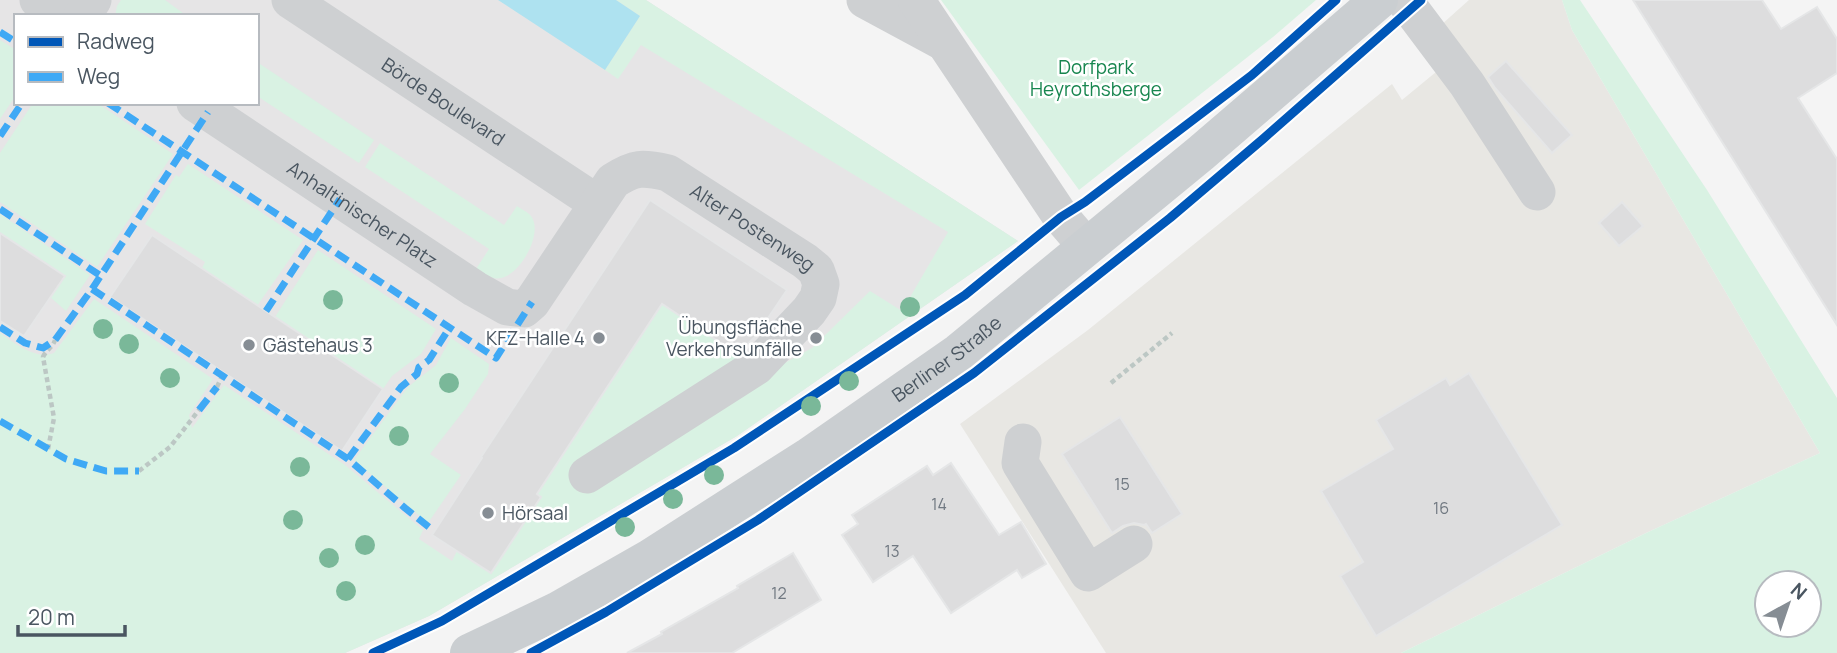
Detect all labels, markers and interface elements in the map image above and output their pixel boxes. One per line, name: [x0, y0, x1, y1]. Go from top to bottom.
legend: [14, 14, 259, 105]
text: Radweg: [77, 27, 155, 55]
street label: Börde Boulevard: [377, 51, 510, 152]
park label: Dorfpark Heyrothsberge: [1030, 54, 1162, 102]
text: Weg: [77, 62, 120, 90]
street label: Anhaltinischer Platz: [282, 155, 443, 274]
street label: Alter Postenweg: [685, 178, 821, 277]
street label: Berliner Straße: [887, 309, 1007, 408]
place label: Übungsfläche Verkehrsunfälle: [666, 314, 802, 362]
place label: KFZ-Halle 4: [486, 325, 585, 351]
marker: KFZ-Halle 4: [591, 330, 607, 346]
marker: Übungsfläche Verkehrsunfälle: [808, 330, 824, 346]
place label: Gästehaus 3: [263, 332, 373, 358]
marker: Gästehaus 3: [241, 337, 257, 353]
house number: 15: [1114, 473, 1130, 495]
house number: 14: [931, 493, 947, 515]
house number: 16: [1433, 497, 1449, 519]
place label: Hörsaal: [502, 500, 568, 526]
marker: Hörsaal: [480, 505, 496, 521]
house number: 13: [884, 540, 900, 562]
north arrow: [1753, 569, 1823, 639]
text: N: [1785, 577, 1813, 605]
house number: 12: [771, 582, 787, 604]
scale bar: [18, 594, 124, 638]
text: 20 m: [28, 603, 75, 631]

